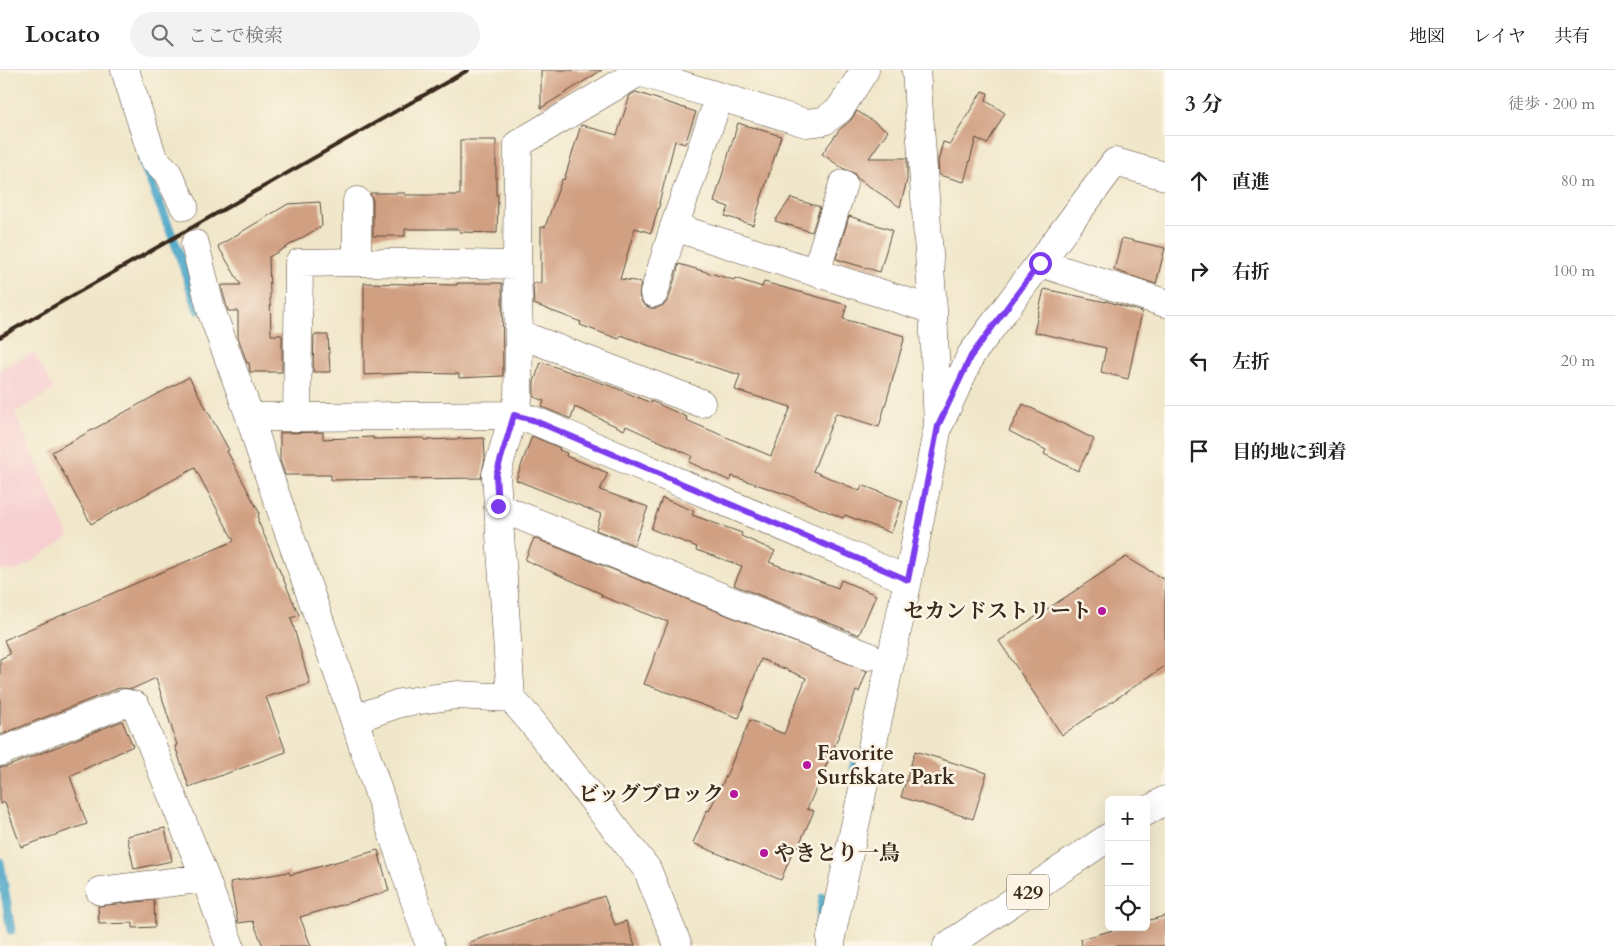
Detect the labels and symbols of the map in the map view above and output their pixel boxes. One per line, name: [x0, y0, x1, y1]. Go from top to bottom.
route start: [1029, 252, 1052, 275]
route end: [487, 495, 510, 518]
place label: セカンドストリート: [903, 597, 1092, 626]
marker: セカンドストリート: [1096, 605, 1108, 617]
place label: Favorite Surfskate Park: [817, 739, 955, 792]
marker: Favorite Surfskate Park: [801, 759, 813, 771]
place label: ビッグブロック: [578, 780, 724, 809]
marker: ビッグブロック: [728, 788, 740, 800]
place label: やきとり一鳥: [774, 839, 900, 868]
marker: やきとり一鳥: [758, 847, 770, 859]
road number: 429: [1007, 874, 1049, 910]

